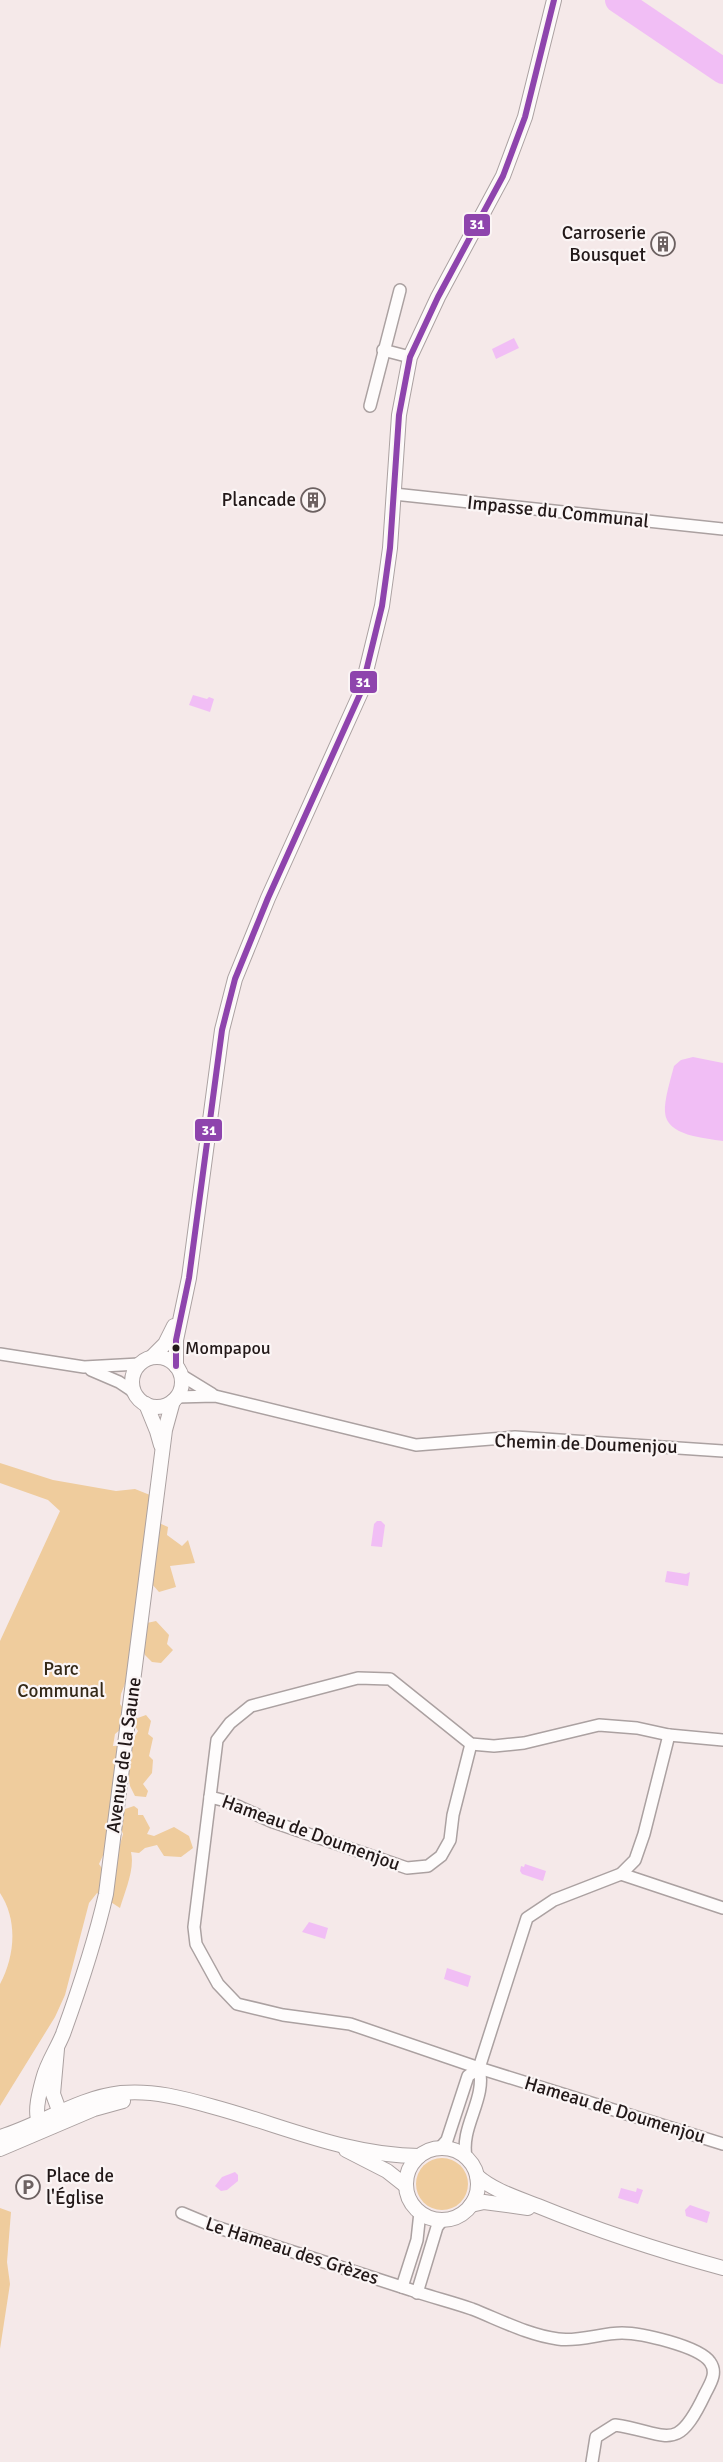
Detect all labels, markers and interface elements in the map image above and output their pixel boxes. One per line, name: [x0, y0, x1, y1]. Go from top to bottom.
line badge: 31: [463, 213, 491, 237]
text: 31: [469, 216, 485, 233]
place label: Carroserie Bousquet: [562, 221, 646, 267]
building icon: Carroserie Bousquet: [650, 231, 676, 257]
building icon: Plancade: [300, 487, 326, 513]
place label: Plancade: [222, 488, 296, 512]
street label: Impasse du Communal: [466, 491, 650, 533]
line badge: 31: [349, 670, 378, 694]
text: 31: [355, 674, 371, 691]
line badge: 31: [194, 1118, 223, 1142]
text: 31: [201, 1122, 217, 1139]
place label: Mompapou: [185, 1337, 271, 1359]
marker: Mompapou: [171, 1343, 181, 1353]
street label: Chemin de Doumenjou: [494, 1429, 678, 1459]
park label: Parc Communal: [17, 1657, 105, 1703]
street label: Avenue de la Saune: [101, 1675, 147, 1835]
street label: Hameau de Doumenjou: [218, 1790, 404, 1876]
street label: Hameau de Doumenjou: [521, 2071, 709, 2149]
place label: Place de l'Église: [46, 2164, 114, 2210]
parking icon: Place de l'Église: [15, 2174, 41, 2200]
street label: Le Hameau des Grèzes: [202, 2212, 382, 2290]

